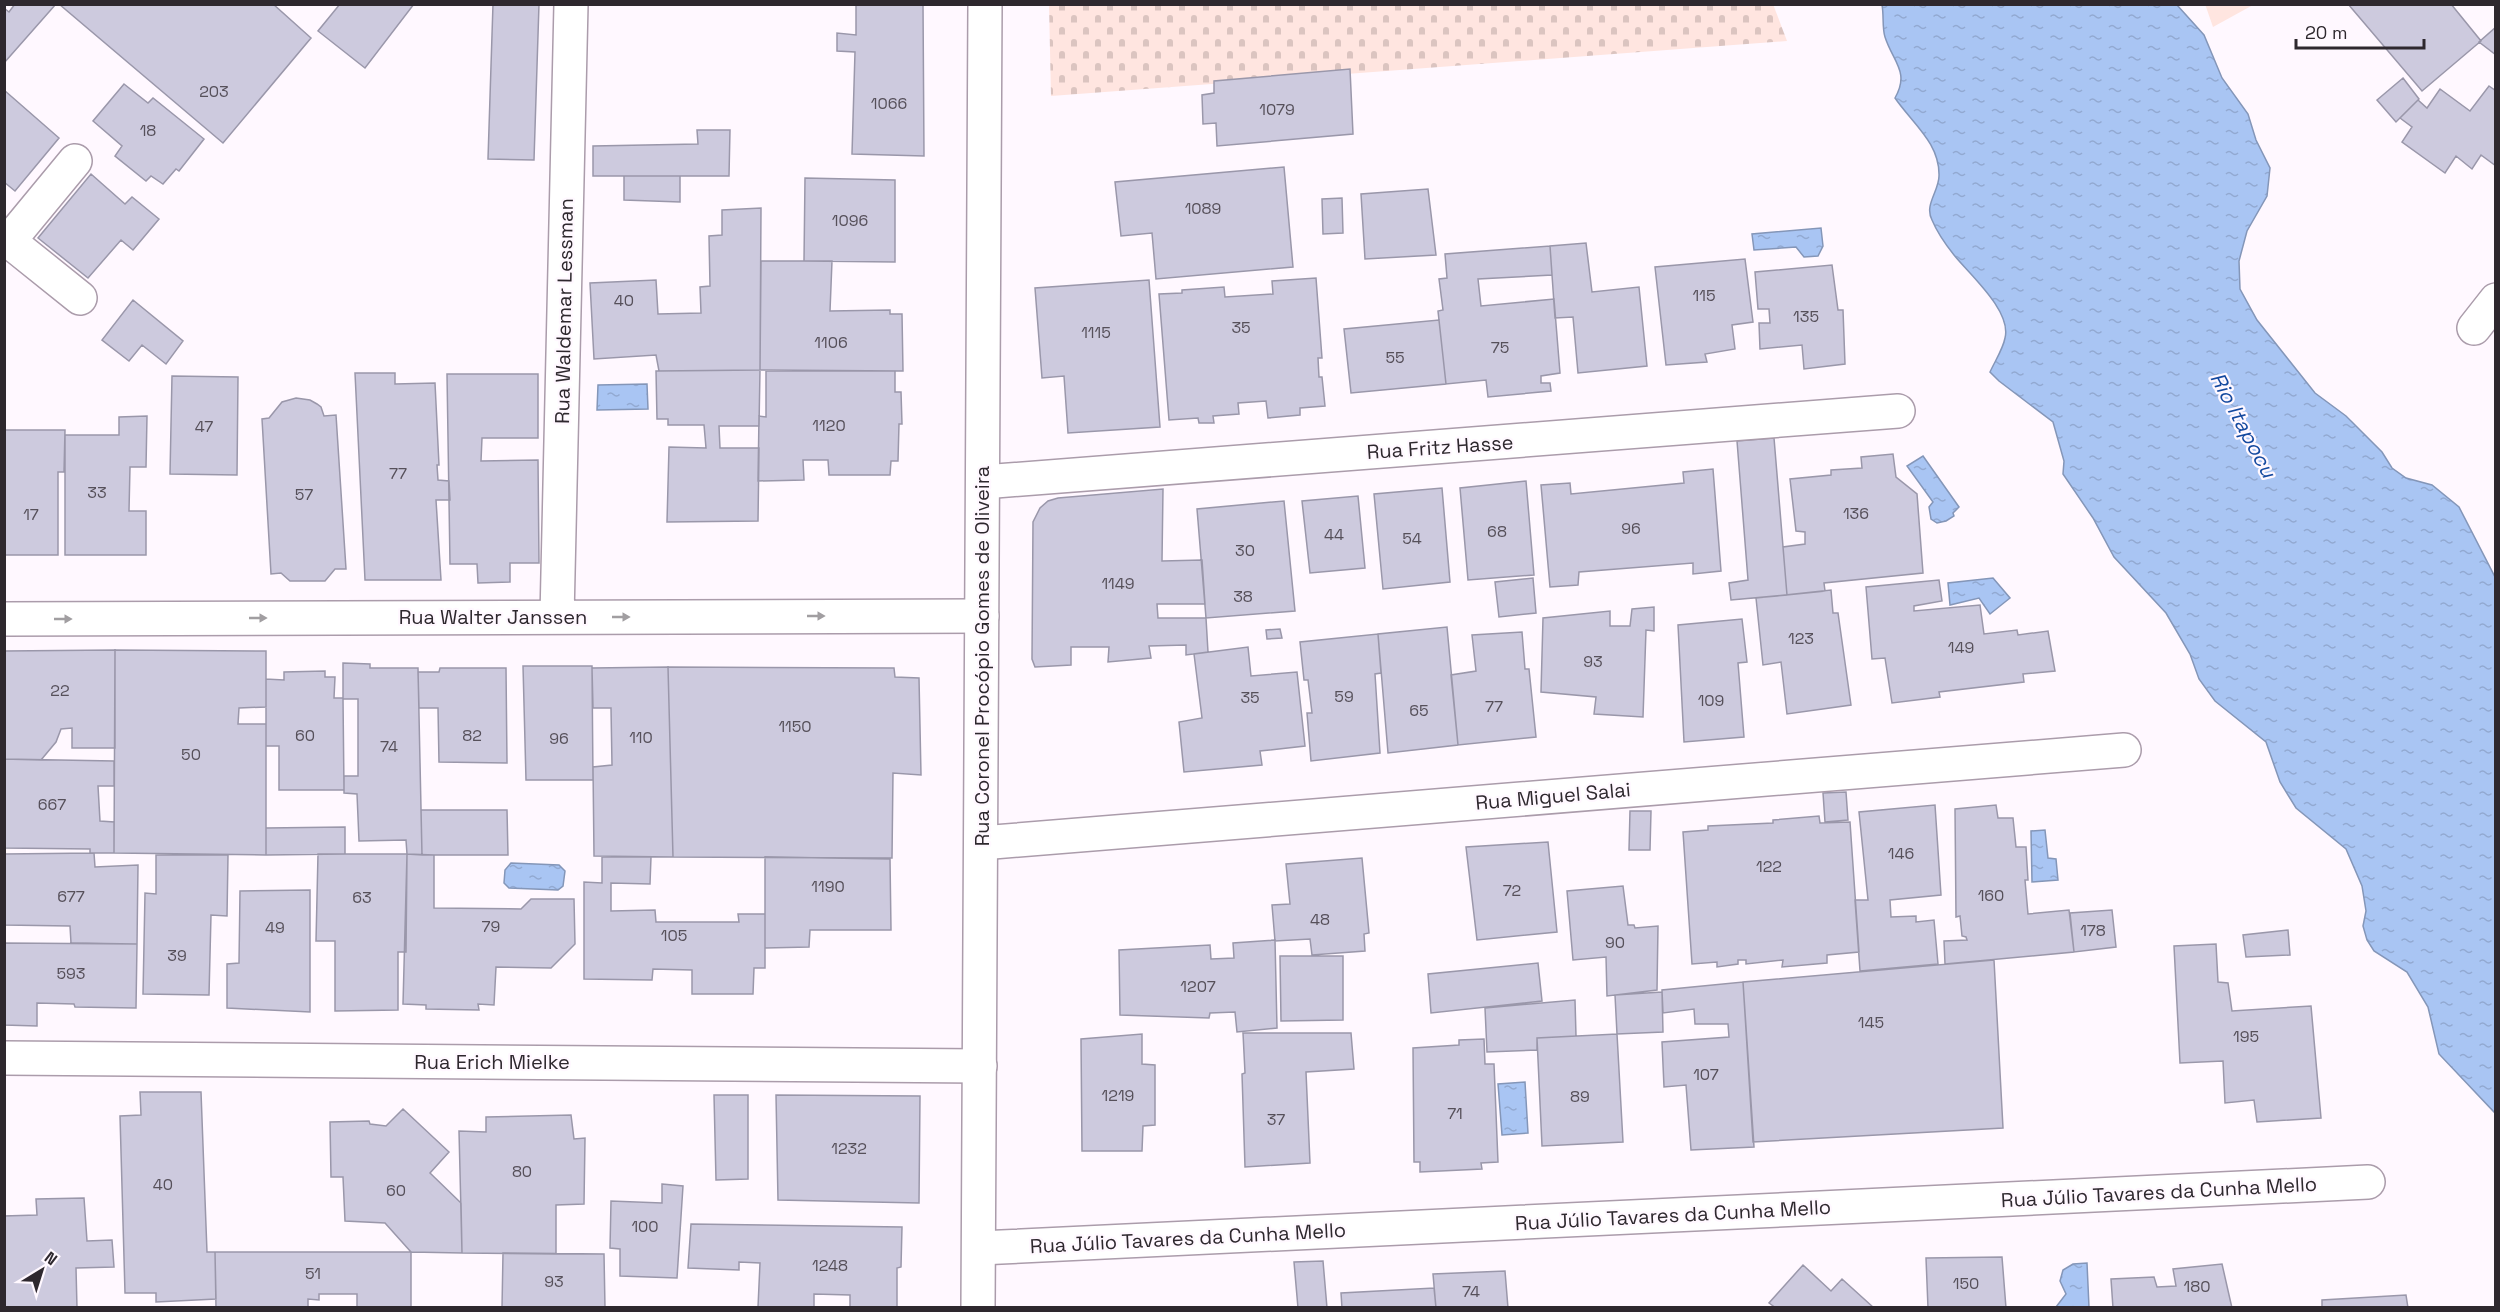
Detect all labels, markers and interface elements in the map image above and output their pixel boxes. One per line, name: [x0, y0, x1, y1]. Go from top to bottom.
scale bar: [2296, 12, 2424, 50]
text: 20 m: [2305, 21, 2348, 44]
house number: 203: [199, 81, 229, 102]
house number: 1066: [871, 93, 907, 114]
house number: 1079: [1259, 99, 1295, 120]
house number: 18: [140, 120, 156, 141]
street label: Rua Waldemar Lessman: [549, 198, 579, 424]
house number: 1089: [1185, 198, 1221, 219]
house number: 1096: [832, 210, 868, 231]
house number: 115: [1693, 285, 1715, 306]
house number: 40: [614, 290, 634, 311]
house number: 135: [1793, 306, 1819, 327]
house number: 35: [1231, 317, 1251, 338]
house number: 1115: [1081, 322, 1111, 343]
house number: 1106: [814, 332, 848, 353]
house number: 75: [1491, 337, 1509, 358]
house number: 55: [1385, 347, 1405, 368]
water label: Rio Itapocu: [2204, 367, 2283, 483]
house number: 1120: [812, 415, 846, 436]
house number: 47: [195, 416, 213, 437]
street label: Rua Fritz Hasse: [1366, 429, 1514, 465]
house number: 77: [389, 463, 407, 484]
street label: Rua Coronel Procópio Gomes de Oliveira: [969, 466, 995, 846]
house number: 33: [87, 482, 107, 503]
house number: 57: [295, 484, 313, 505]
house number: 136: [1843, 503, 1869, 524]
house number: 17: [23, 504, 39, 525]
house number: 96: [1621, 518, 1641, 539]
house number: 68: [1487, 521, 1507, 542]
house number: 44: [1324, 524, 1344, 545]
house number: 54: [1402, 528, 1422, 549]
house number: 30: [1235, 540, 1255, 561]
house number: 1149: [1101, 573, 1135, 594]
house number: 38: [1233, 586, 1253, 607]
street label: Rua Walter Janssen: [399, 604, 587, 630]
one-way arrow: [806, 611, 825, 621]
one-way arrow: [611, 612, 630, 622]
one-way arrow: [248, 613, 267, 623]
one-way arrow: [53, 614, 72, 624]
house number: 123: [1788, 628, 1814, 649]
house number: 149: [1948, 637, 1974, 658]
house number: 93: [1583, 651, 1603, 672]
house number: 22: [50, 680, 70, 701]
house number: 59: [1334, 686, 1354, 707]
house number: 35: [1240, 687, 1260, 708]
house number: 109: [1698, 690, 1724, 711]
house number: 77: [1485, 696, 1503, 717]
house number: 65: [1409, 700, 1429, 721]
house number: 1150: [778, 716, 812, 737]
house number: 60: [295, 725, 315, 746]
house number: 82: [462, 725, 482, 746]
house number: 110: [629, 727, 653, 748]
house number: 96: [549, 728, 569, 749]
house number: 74: [380, 736, 398, 757]
house number: 50: [181, 744, 201, 765]
street label: Rua Miguel Salai: [1474, 776, 1632, 816]
house number: 667: [38, 794, 66, 815]
house number: 146: [1888, 843, 1914, 864]
house number: 122: [1756, 856, 1782, 877]
house number: 1190: [811, 876, 845, 897]
house number: 72: [1503, 880, 1521, 901]
house number: 160: [1978, 885, 2004, 906]
house number: 677: [57, 886, 85, 907]
house number: 63: [352, 887, 372, 908]
house number: 48: [1310, 909, 1330, 930]
house number: 79: [482, 916, 500, 937]
house number: 49: [265, 917, 285, 938]
house number: 178: [2080, 920, 2106, 941]
house number: 105: [661, 925, 687, 946]
house number: 90: [1605, 932, 1625, 953]
house number: 39: [167, 945, 187, 966]
house number: 593: [56, 963, 86, 984]
house number: 1207: [1180, 976, 1216, 997]
house number: 145: [1858, 1012, 1884, 1033]
house number: 195: [2233, 1026, 2259, 1047]
street label: Rua Erich Mielke: [414, 1049, 570, 1075]
house number: 107: [1693, 1064, 1719, 1085]
house number: 1219: [1102, 1085, 1134, 1106]
house number: 89: [1570, 1086, 1590, 1107]
house number: 71: [1447, 1103, 1463, 1124]
house number: 37: [1267, 1109, 1285, 1130]
house number: 1232: [831, 1138, 867, 1159]
house number: 80: [512, 1161, 532, 1182]
street label: Rua Júlio Tavares da Cunha Mello: [2000, 1171, 2318, 1213]
house number: 40: [153, 1174, 173, 1195]
house number: 60: [386, 1180, 406, 1201]
street label: Rua Júlio Tavares da Cunha Mello: [1514, 1194, 1832, 1236]
house number: 100: [631, 1216, 659, 1237]
street label: Rua Júlio Tavares da Cunha Mello: [1029, 1217, 1347, 1259]
north arrow: [12, 1240, 72, 1300]
text: N: [40, 1247, 62, 1270]
house number: 1248: [812, 1255, 848, 1276]
house number: 51: [305, 1263, 321, 1284]
house number: 93: [544, 1271, 564, 1292]
house number: 150: [1953, 1273, 1979, 1294]
house number: 180: [2184, 1276, 2210, 1297]
house number: 74: [1462, 1281, 1480, 1302]

